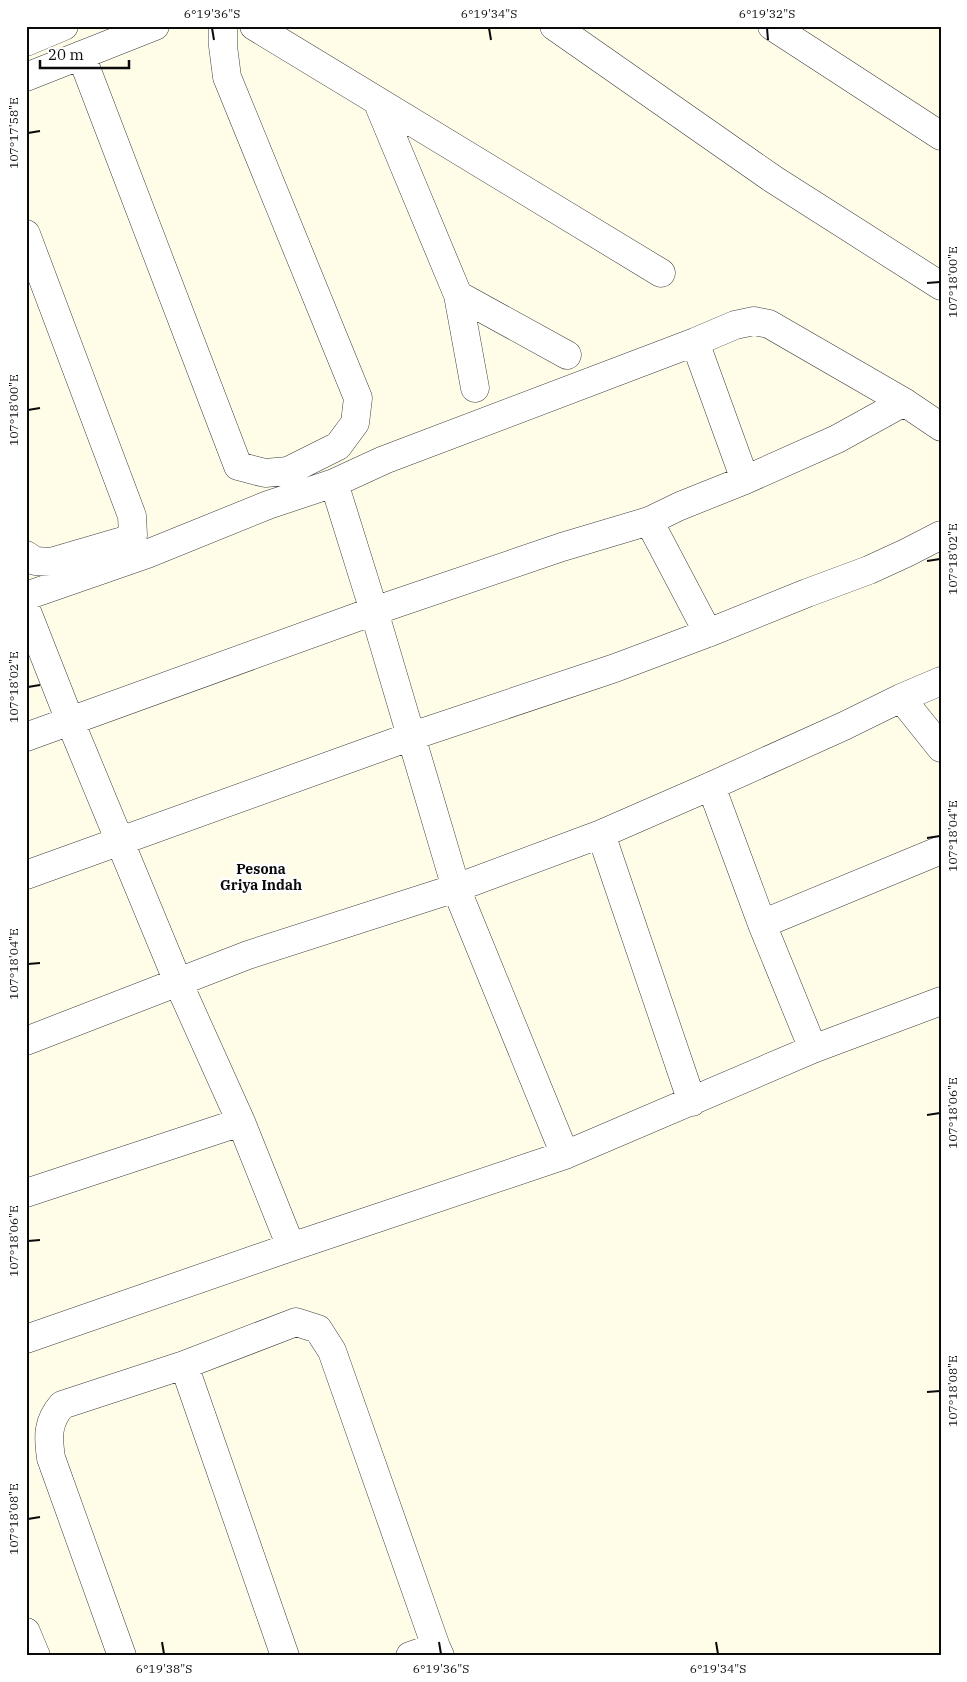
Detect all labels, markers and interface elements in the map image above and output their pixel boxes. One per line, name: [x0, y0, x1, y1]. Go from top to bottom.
text: 6°19'36"S: [184, 6, 240, 21]
text: 6°19'34"S: [461, 6, 517, 21]
text: 6°19'32"S: [739, 6, 795, 21]
scale bar: [40, 38, 129, 70]
text: 20 m: [48, 45, 84, 64]
text: 107°17'58"E: [6, 97, 21, 169]
text: 107°18'00"E: [945, 246, 960, 318]
text: 107°18'00"E: [6, 374, 21, 446]
text: 107°18'02"E: [945, 523, 960, 595]
text: 107°18'02"E: [6, 651, 21, 723]
text: 107°18'04"E: [945, 800, 960, 872]
district label: Pesona Griya Indah: [220, 860, 302, 894]
text: 107°18'04"E: [6, 928, 21, 1000]
text: 107°18'06"E: [945, 1077, 960, 1149]
text: 107°18'06"E: [6, 1205, 21, 1277]
text: 107°18'08"E: [945, 1355, 960, 1427]
text: 107°18'08"E: [6, 1483, 21, 1555]
text: 6°19'38"S: [136, 1661, 192, 1676]
text: 6°19'36"S: [413, 1661, 469, 1676]
text: 6°19'34"S: [690, 1661, 746, 1676]

